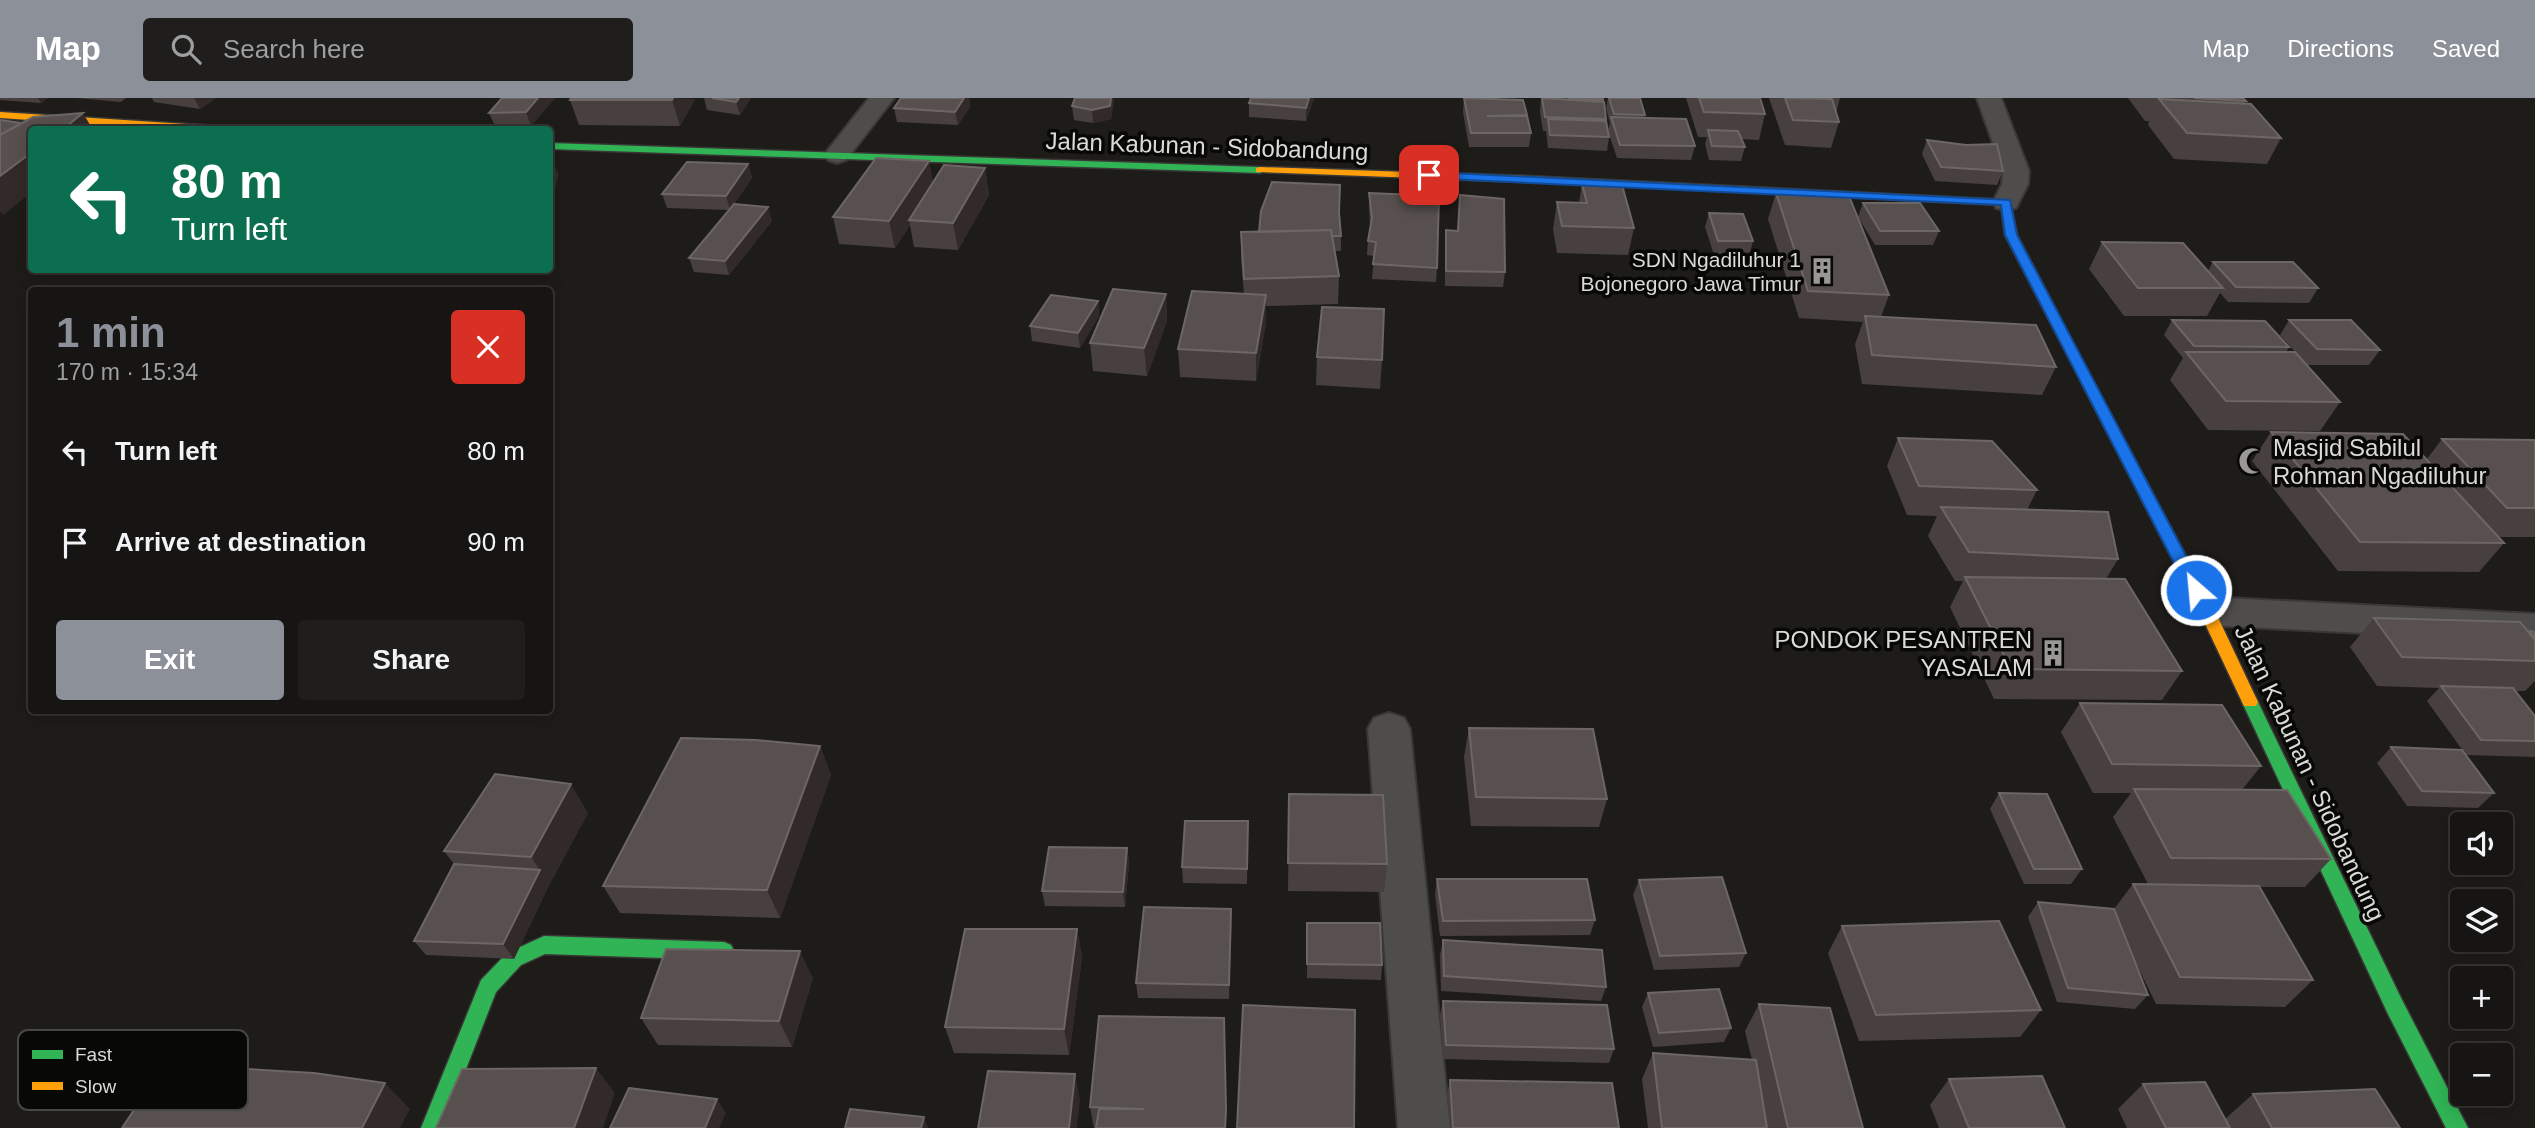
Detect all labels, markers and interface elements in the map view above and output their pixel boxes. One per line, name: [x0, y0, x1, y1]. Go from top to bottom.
search box: [143, 18, 633, 81]
text: Map: [35, 30, 101, 67]
icon: search: [167, 30, 205, 68]
text: Search here: [223, 34, 365, 64]
text: Map: [2203, 35, 2249, 62]
text: Directions: [2287, 35, 2394, 62]
text: Saved: [2432, 35, 2500, 62]
street label: Jalan Kabunan - Sidobandung: [1045, 127, 1369, 165]
pin: [1399, 145, 1459, 205]
icon: left: [56, 154, 147, 245]
text: 80 m: [171, 154, 283, 208]
icon: arrive: [1410, 156, 1448, 194]
text: Turn left: [171, 211, 287, 247]
place label: SDN Ngadiluhur 1 Bojonegoro Jawa Timur: [1580, 248, 1801, 295]
building icon: SDN Ngadiluhur 1 Bojonegoro Jawa Timur: [1807, 256, 1837, 286]
text: 1 min: [56, 309, 166, 356]
button: close: [451, 310, 525, 384]
text: 170 m · 15:34: [56, 359, 198, 385]
icon: left: [56, 433, 94, 471]
place label: Masjid Sabilul Rohman Ngadiluhur: [2273, 434, 2486, 489]
text: Turn left: [115, 436, 217, 466]
text: 80 m: [467, 436, 525, 466]
mosque icon: Masjid Sabilul Rohman Ngadiluhur: [2237, 446, 2267, 476]
icon: arrive: [56, 524, 94, 562]
text: Arrive at destination: [115, 527, 366, 557]
text: 90 m: [467, 527, 525, 557]
position arrow: [2159, 553, 2233, 627]
button: Exit: [56, 620, 284, 700]
button: Share: [298, 620, 525, 700]
street label: Jalan Kabunan - Sidobandung: [2230, 621, 2390, 925]
place label: PONDOK PESANTREN YASALAM: [1775, 626, 2032, 681]
building icon: PONDOK PESANTREN YASALAM: [2038, 638, 2068, 668]
map controls: [2450, 812, 2513, 1106]
button: sound: [2450, 812, 2513, 875]
button: layers: [2450, 889, 2513, 952]
button: +: [2450, 966, 2513, 1029]
legend: [18, 1030, 248, 1110]
button: −: [2450, 1043, 2513, 1106]
text: Fast: [75, 1044, 113, 1065]
text: Slow: [75, 1076, 116, 1097]

